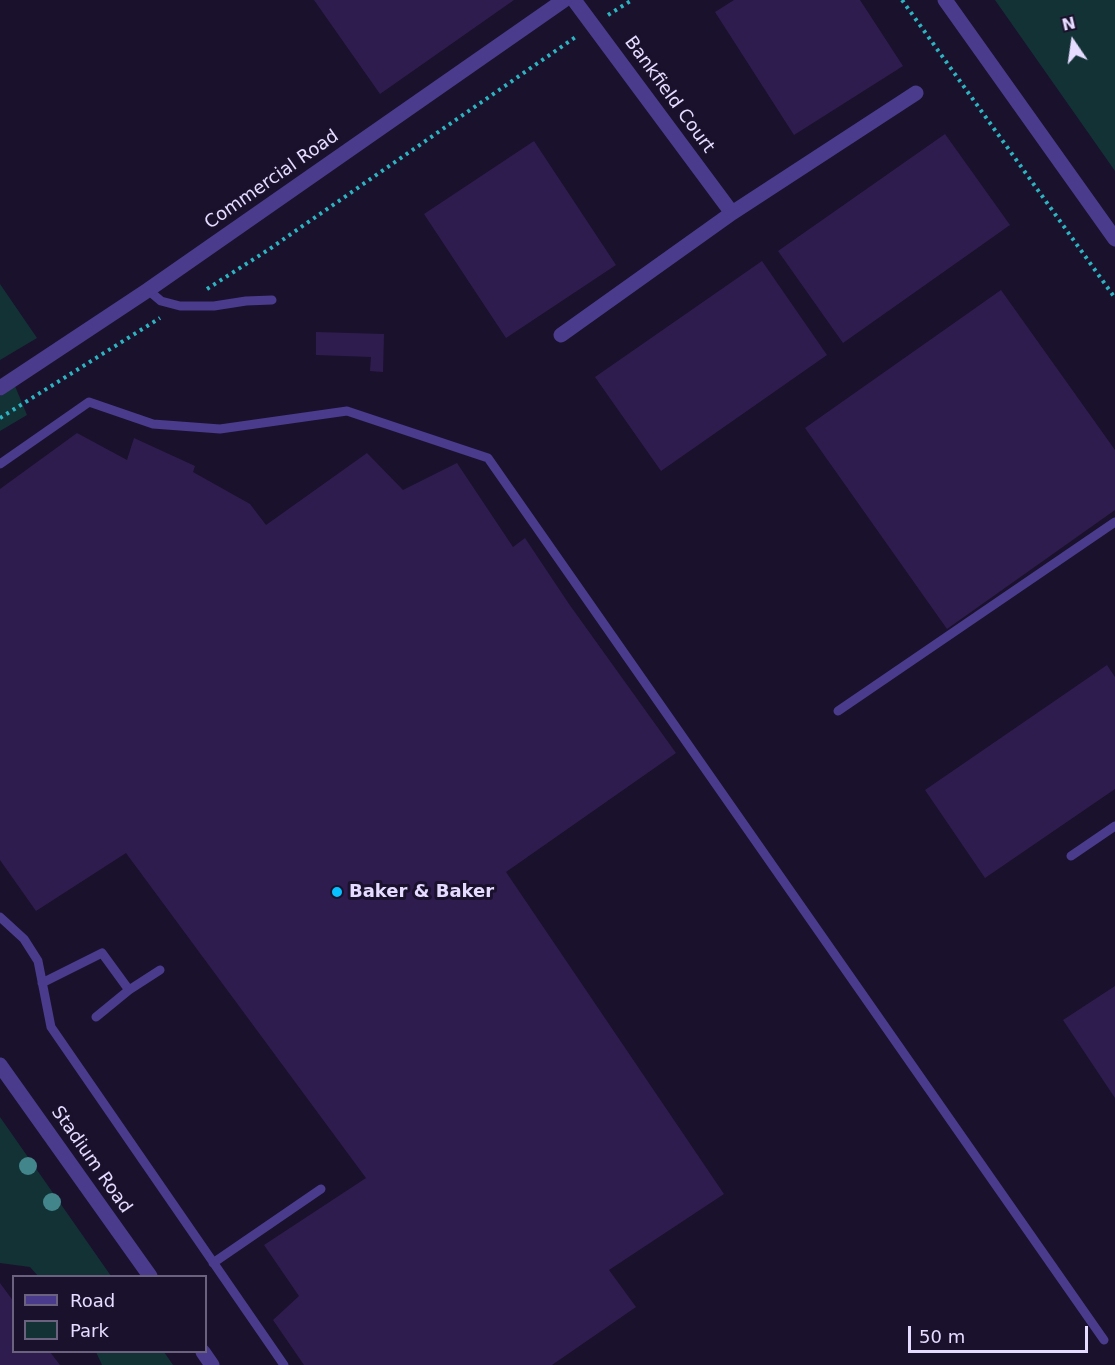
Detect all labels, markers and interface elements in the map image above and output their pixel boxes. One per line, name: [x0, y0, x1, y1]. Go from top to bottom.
north arrow: [1043, 12, 1103, 72]
text: N: [1060, 13, 1077, 35]
street label: Bankfield Court: [619, 32, 719, 158]
street label: Commercial Road: [201, 126, 343, 234]
place label: Baker & Baker: [349, 881, 494, 903]
marker: Baker & Baker: [330, 885, 344, 899]
street label: Stadium Road: [46, 1102, 136, 1218]
legend: [12, 1275, 207, 1353]
text: Road: [70, 1290, 115, 1311]
scale bar: [911, 1314, 1091, 1352]
text: Park: [70, 1320, 109, 1341]
text: 50 m: [919, 1326, 965, 1347]

